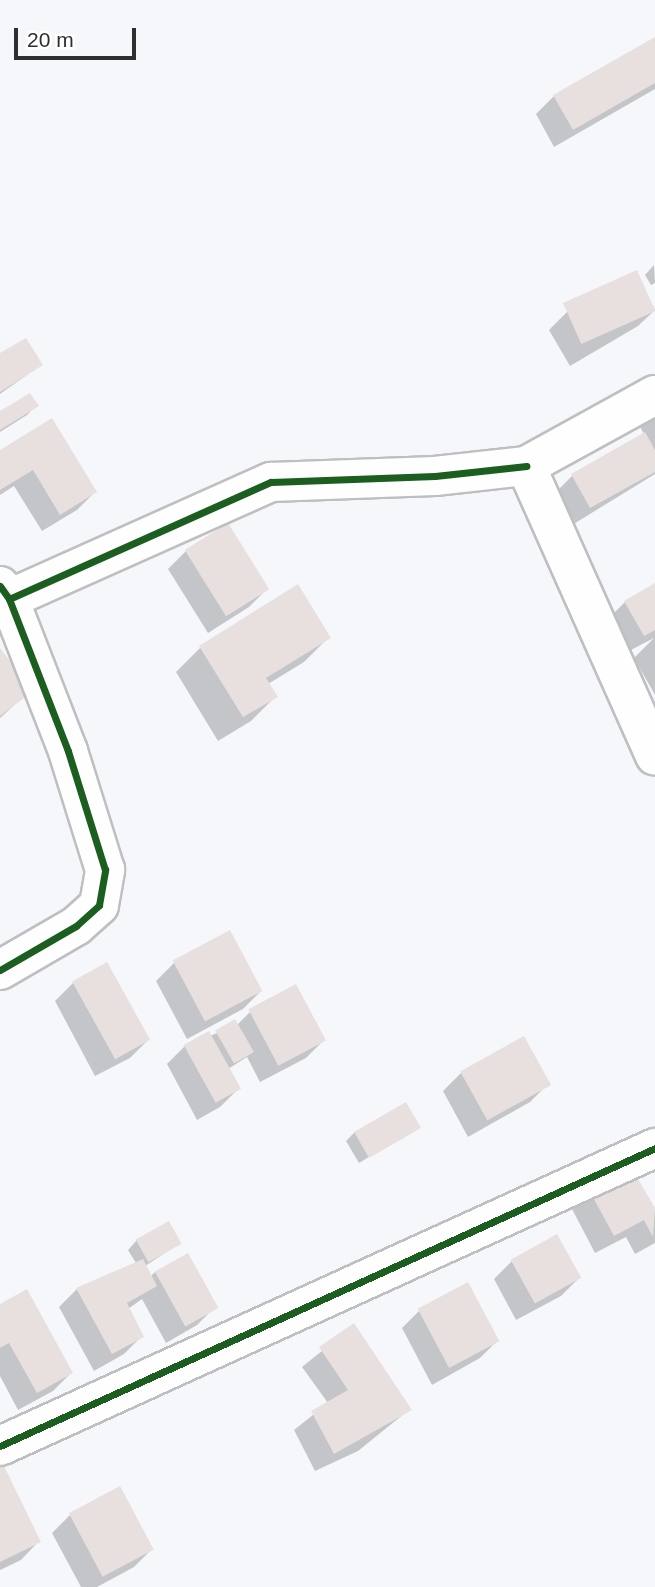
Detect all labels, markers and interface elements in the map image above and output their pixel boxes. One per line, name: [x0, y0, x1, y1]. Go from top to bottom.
scale bar: [18, 14, 140, 58]
text: 20 m: [27, 28, 74, 51]

